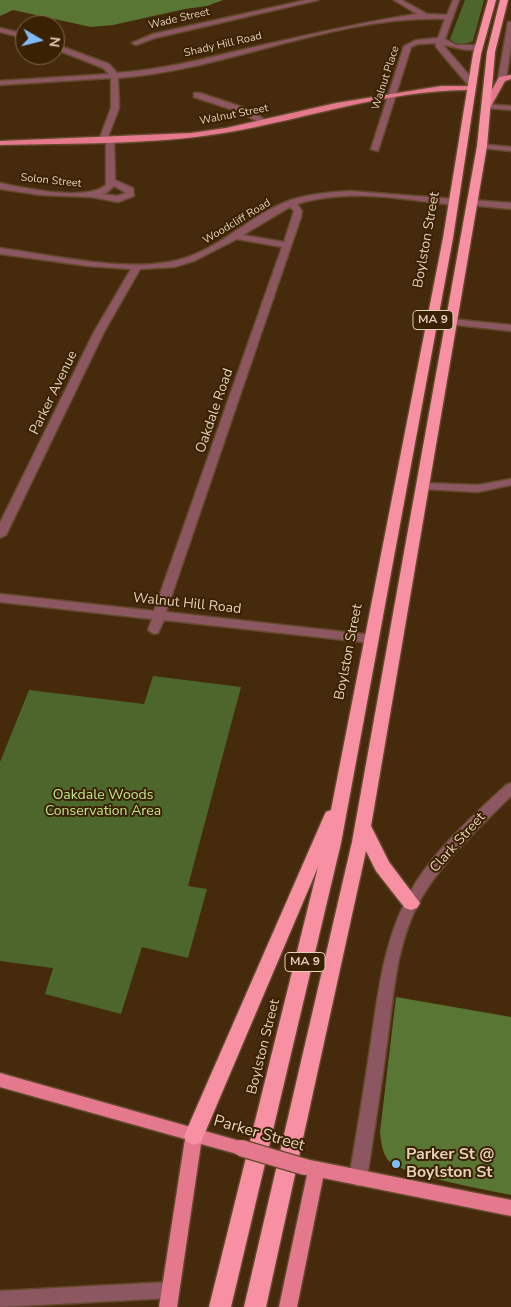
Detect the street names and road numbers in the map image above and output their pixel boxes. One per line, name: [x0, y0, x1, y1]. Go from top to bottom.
street label: Wade Street: [147, 6, 211, 32]
street label: Shady Hill Road: [183, 30, 263, 60]
street label: Walnut Place: [369, 44, 403, 112]
street label: Walnut Street: [199, 102, 269, 128]
street label: Solon Street: [20, 171, 82, 191]
street label: Boylston Street: [410, 191, 444, 289]
street label: Woodcliff Road: [201, 197, 273, 247]
road number: MA 9: [413, 310, 453, 330]
street label: Parker Avenue: [26, 348, 82, 438]
street label: Oakdale Road: [193, 367, 237, 455]
street label: Walnut Hill Road: [132, 590, 242, 618]
street label: Boylston Street: [331, 603, 367, 701]
street label: Clark Street: [427, 810, 489, 876]
road number: MA 9: [285, 952, 325, 972]
street label: Boylston Street: [244, 998, 284, 1096]
street label: Parker Street: [211, 1112, 307, 1156]

